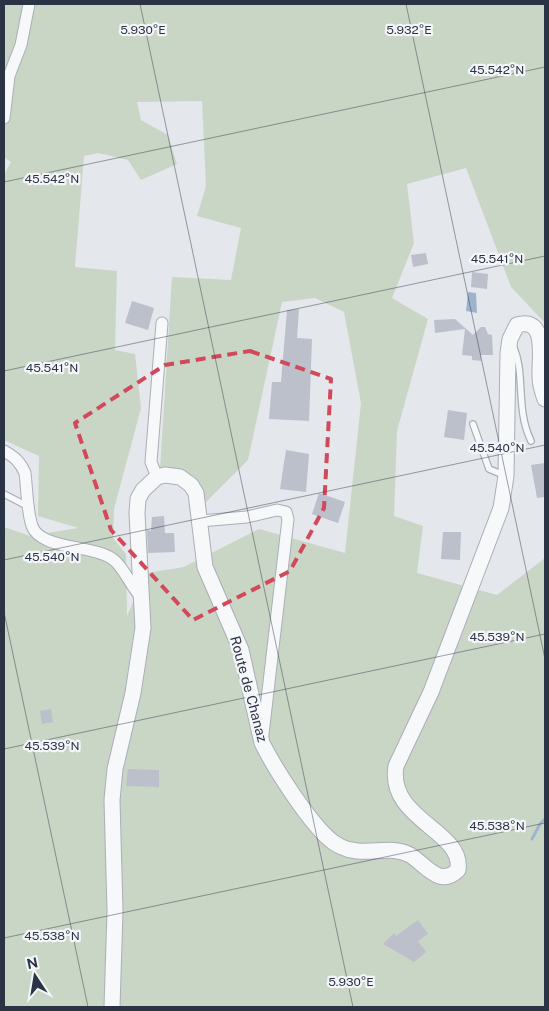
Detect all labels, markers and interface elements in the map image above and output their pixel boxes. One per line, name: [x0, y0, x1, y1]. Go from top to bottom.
text: 5.930°E: [120, 23, 166, 37]
text: 5.932°E: [386, 23, 432, 37]
text: 45.542°N: [470, 63, 524, 77]
text: 45.542°N: [25, 172, 79, 186]
text: 45.541°N: [471, 252, 523, 266]
text: 45.541°N: [26, 361, 78, 375]
text: 45.540°N: [469, 441, 525, 455]
text: 45.540°N: [24, 550, 80, 564]
text: 45.539°N: [469, 630, 525, 644]
street label: Route de Chanaz: [227, 634, 271, 744]
text: 45.539°N: [24, 739, 80, 753]
text: 45.538°N: [469, 819, 525, 833]
text: 45.538°N: [24, 929, 80, 943]
north arrow: [10, 951, 60, 1001]
text: N: [25, 954, 39, 972]
text: 5.930°E: [328, 975, 374, 989]

